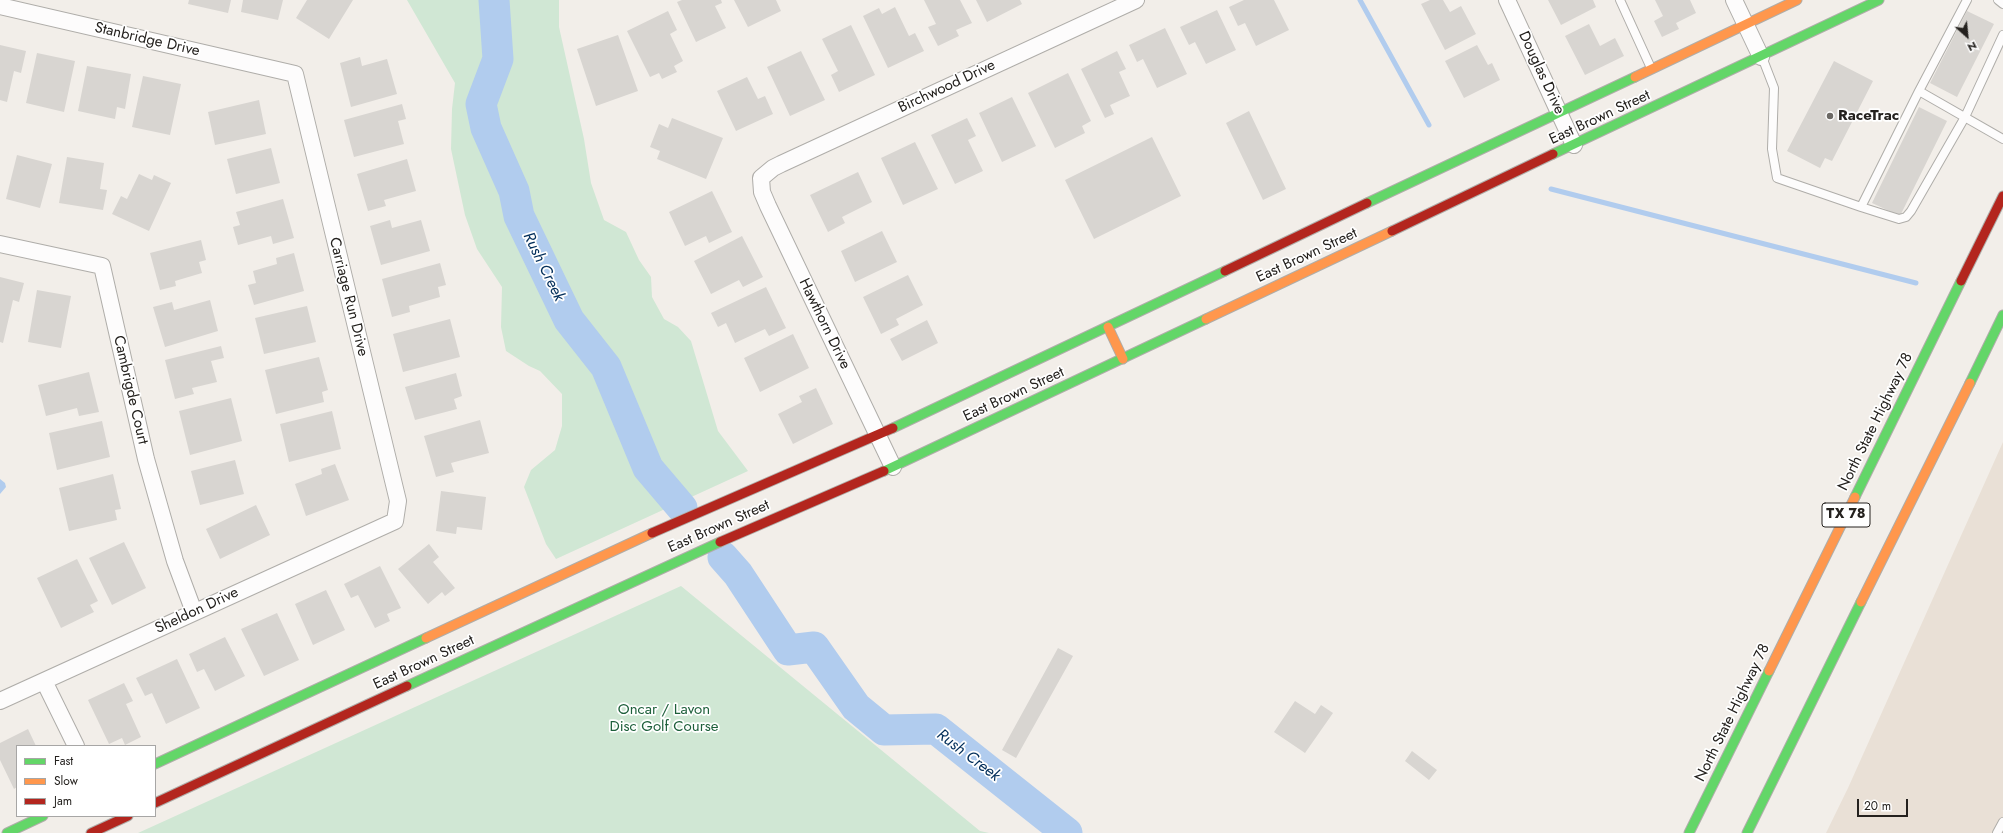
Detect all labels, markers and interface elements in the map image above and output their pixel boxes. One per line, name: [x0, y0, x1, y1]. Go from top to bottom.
north arrow: [1947, 16, 1987, 56]
street label: Stanbridge Drive: [93, 19, 201, 61]
street label: Douglas Drive: [1514, 29, 1568, 117]
text: N: [1965, 38, 1980, 56]
street label: Birchwood Drive: [896, 57, 998, 117]
street label: East Brown Street: [1547, 87, 1653, 149]
place label: RaceTrac: [1838, 107, 1899, 125]
marker: RaceTrac: [1825, 111, 1835, 121]
street label: East Brown Street: [1254, 225, 1360, 287]
water label: Rush Creek: [518, 229, 568, 305]
street label: Carriage Run Drive: [325, 236, 371, 358]
street label: Hawthorn Drive: [794, 276, 854, 372]
street label: Cambrigde Court: [109, 334, 151, 446]
street label: North State Highway 78: [1835, 350, 1917, 494]
street label: East Brown Street: [961, 364, 1067, 426]
street label: East Brown Street: [665, 497, 773, 557]
road number: TX 78: [1822, 503, 1870, 527]
street label: Sheldon Drive: [153, 584, 241, 638]
street label: East Brown Street: [371, 632, 477, 694]
street label: North State Highway 78: [1692, 641, 1774, 785]
park label: Oncar / Lavon Disc Golf Course: [609, 701, 719, 736]
water label: Rush Creek: [932, 726, 1004, 786]
legend: [16, 745, 156, 817]
text: Fast: [54, 752, 73, 770]
text: Slow: [54, 772, 78, 790]
scale bar: [1859, 791, 1910, 817]
text: Jam: [54, 792, 72, 810]
text: 20 m: [1864, 797, 1891, 815]

